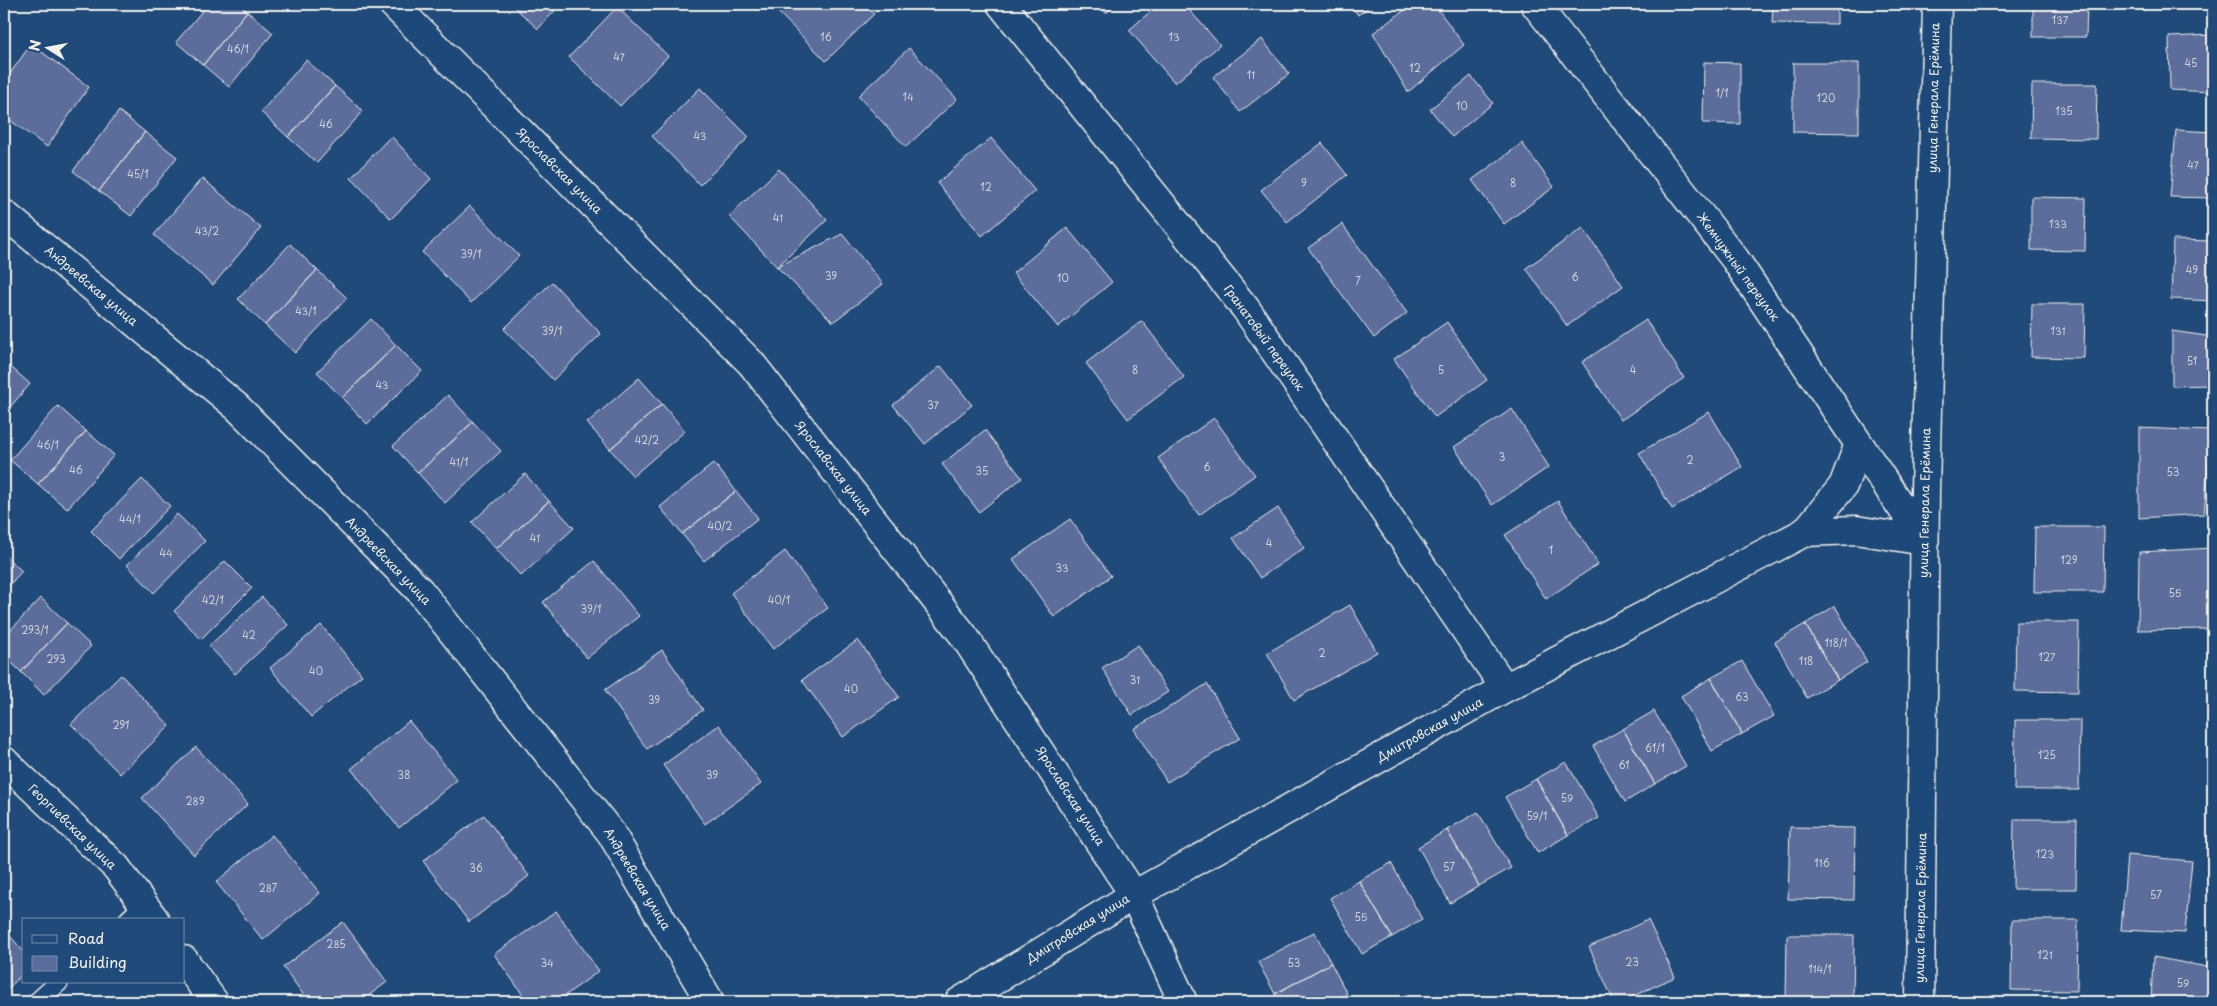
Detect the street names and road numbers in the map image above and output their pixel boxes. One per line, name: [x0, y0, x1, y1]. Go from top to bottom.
street label: улица Генерала Ерёмина: [1923, 22, 1943, 173]
street label: Ярославская улица: [512, 122, 607, 218]
street label: Жемчужный переулок: [1693, 208, 1785, 325]
street label: Андреевская улица: [41, 241, 142, 330]
street label: Гранатовый переулок: [1220, 281, 1310, 395]
street label: Ярославская улица: [791, 416, 877, 519]
street label: улица Генерала Ерёмина: [1914, 427, 1934, 578]
street label: Андреевская улица: [342, 512, 436, 609]
street label: Дмитровская улица: [1372, 692, 1486, 766]
street label: Ярославская улица: [1031, 741, 1110, 849]
street label: Георгиевская улица: [25, 779, 121, 874]
street label: Андреевская улица: [600, 824, 676, 933]
street label: улица Генерала Ерёмина: [1910, 832, 1930, 983]
street label: Дмитровская улица: [1022, 889, 1133, 968]

